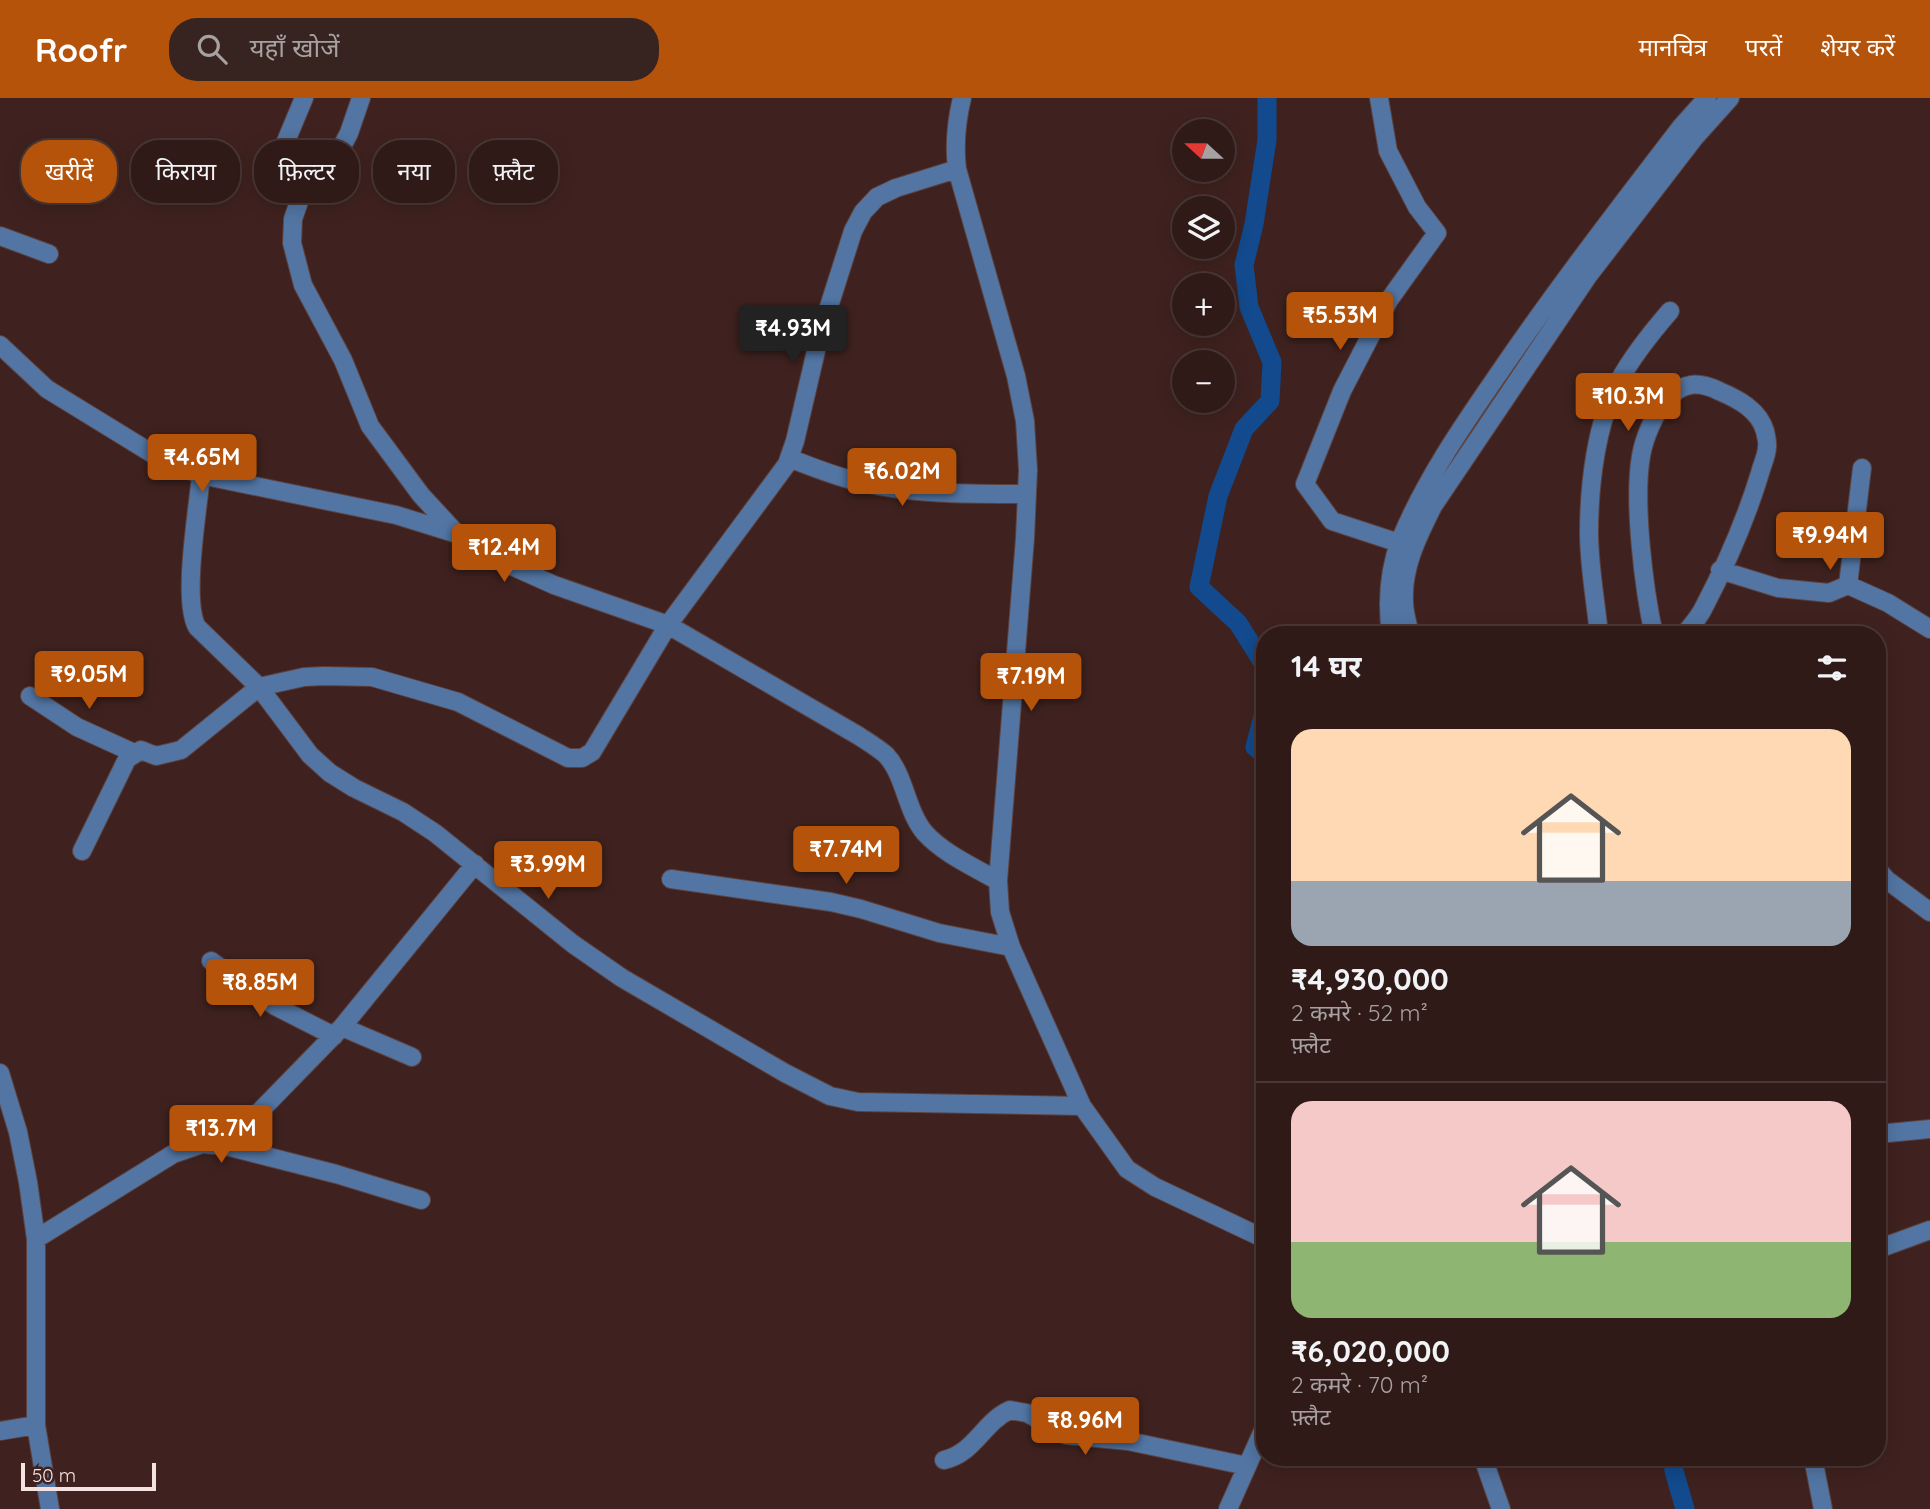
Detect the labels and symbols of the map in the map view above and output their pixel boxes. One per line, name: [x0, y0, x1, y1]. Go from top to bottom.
north arrow: [1172, 119, 1236, 182]
pin: ₹5.53M: [1283, 292, 1397, 352]
pin: ₹4.93M: [736, 306, 850, 365]
pin: ₹10.3M: [1571, 374, 1685, 433]
pin: ₹4.65M: [145, 434, 259, 494]
pin: ₹6.02M: [845, 448, 959, 508]
pin: ₹9.94M: [1773, 512, 1887, 572]
pin: ₹12.4M: [447, 524, 561, 584]
pin: ₹9.05M: [32, 652, 146, 711]
pin: ₹7.19M: [974, 654, 1088, 713]
pin: ₹7.74M: [789, 826, 903, 886]
pin: ₹3.99M: [491, 842, 605, 901]
pin: ₹8.85M: [203, 960, 317, 1019]
pin: ₹13.7M: [164, 1105, 278, 1165]
pin: ₹8.96M: [1028, 1398, 1142, 1457]
scale bar: [21, 1460, 156, 1492]

